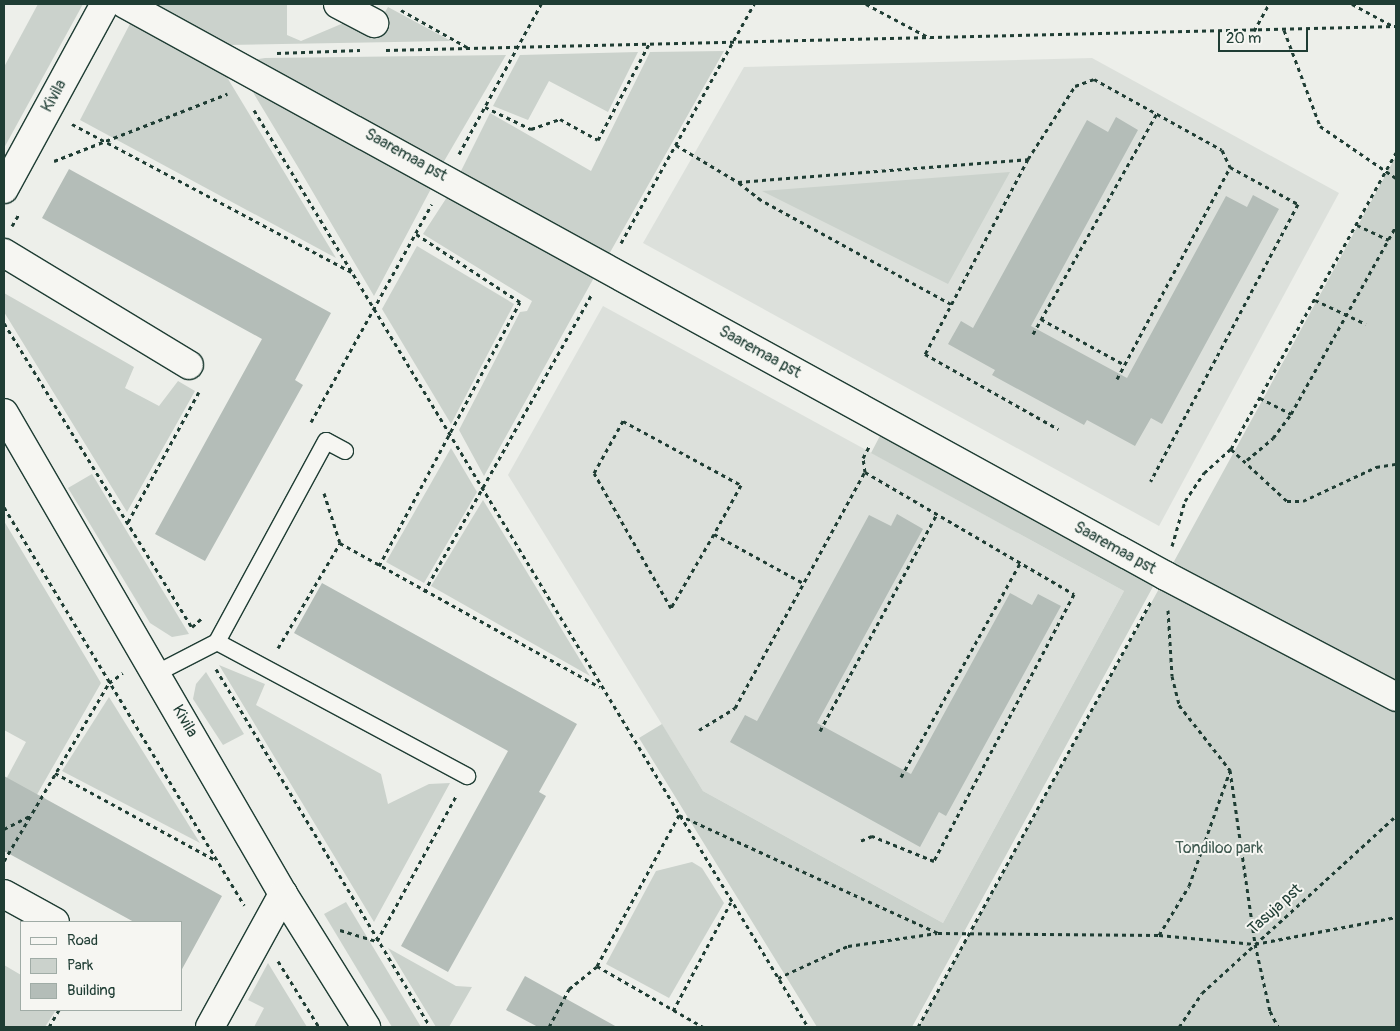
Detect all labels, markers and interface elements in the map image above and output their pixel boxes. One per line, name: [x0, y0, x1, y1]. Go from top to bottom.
scale bar: [1220, 20, 1310, 52]
text: 20 m: [1226, 29, 1261, 48]
street label: Kivila: [37, 76, 71, 116]
street label: Saaremaa pst: [362, 125, 450, 185]
street label: Saaremaa pst: [716, 322, 804, 382]
street label: Saaremaa pst: [1071, 518, 1159, 578]
street label: Kivila: [168, 701, 202, 741]
park label: Tondiloo park: [1175, 838, 1263, 858]
street label: Tasuja pst: [1244, 880, 1306, 938]
legend: [20, 921, 182, 1011]
text: Road: [67, 931, 98, 950]
text: Park: [67, 956, 93, 975]
text: Building: [67, 981, 115, 1000]

